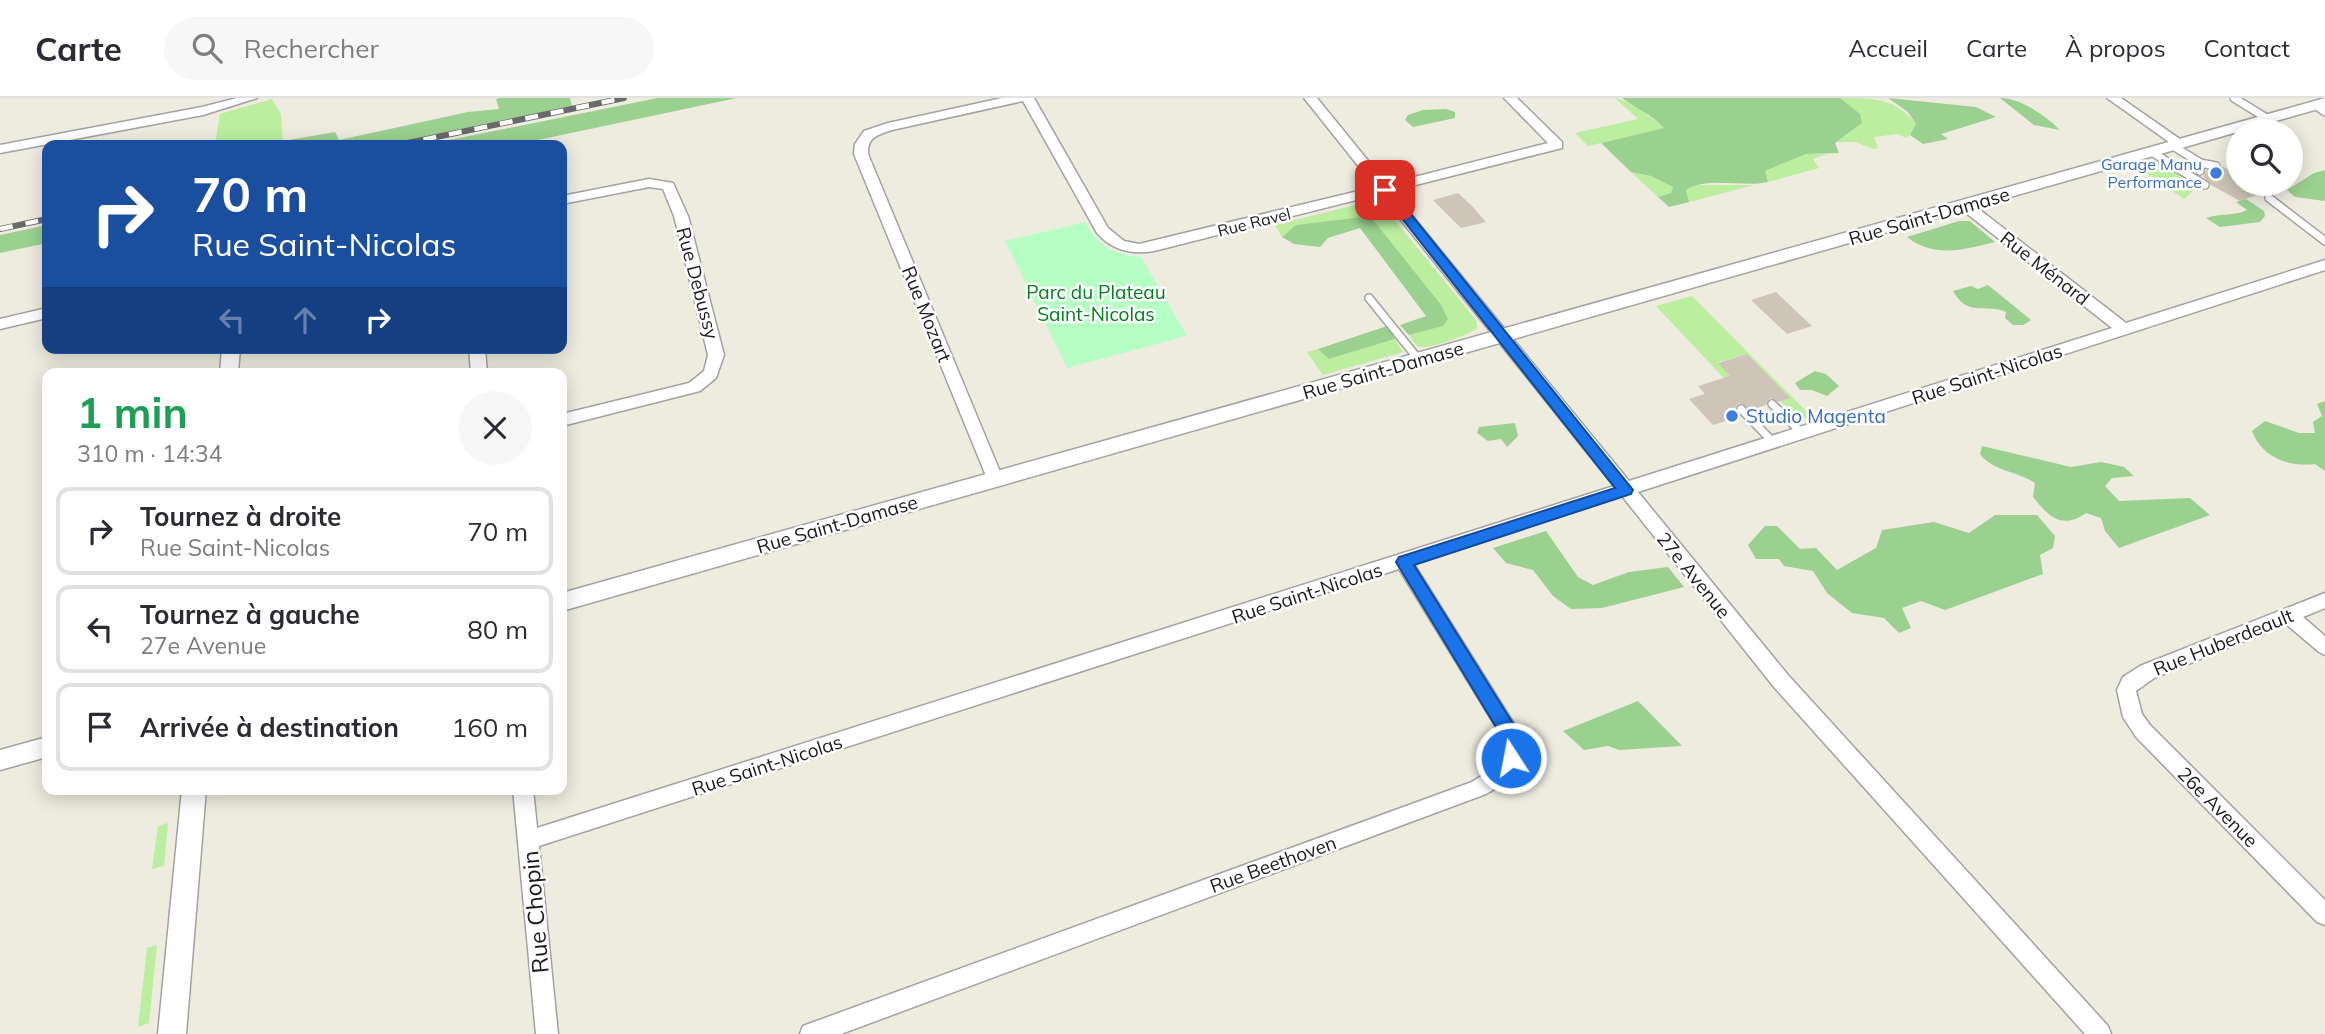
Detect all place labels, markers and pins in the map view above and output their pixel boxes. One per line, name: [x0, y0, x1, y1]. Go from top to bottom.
place label: Garage Manu Performance: [2101, 154, 2202, 192]
pin: [1355, 160, 1415, 220]
marker: Garage Manu Performance: [2208, 165, 2224, 181]
place label: Studio Magenta: [1746, 404, 1886, 428]
marker: Studio Magenta: [1724, 408, 1740, 424]

